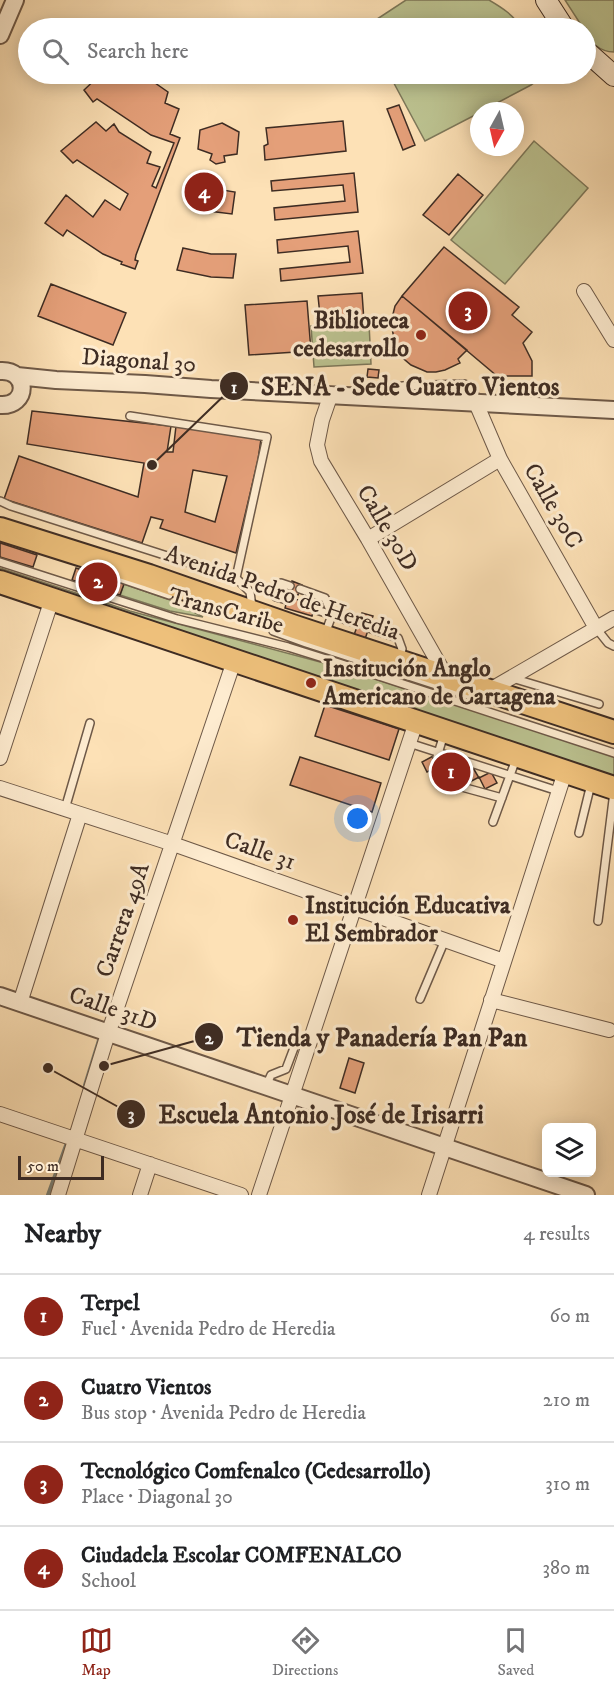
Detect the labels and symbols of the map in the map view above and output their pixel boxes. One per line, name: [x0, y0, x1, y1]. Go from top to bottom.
north arrow: [470, 102, 524, 156]
pin: 4: [184, 170, 224, 214]
pin: 3: [448, 288, 488, 334]
place label: Biblioteca cedesarrollo: [293, 306, 410, 364]
marker: Biblioteca cedesarrollo: [414, 328, 428, 342]
street label: Diagonal 30: [81, 342, 197, 380]
callout: SENA - Sede Cuatro Vientos: [219, 364, 572, 408]
text: SENA - Sede Cuatro Vientos: [261, 371, 560, 404]
text: 1: [231, 377, 238, 399]
street label: Calle 30C: [517, 458, 589, 554]
street label: Calle 30D: [350, 479, 424, 577]
street label: Avenida Pedro de Heredia: [161, 539, 404, 648]
pin: 2: [78, 560, 118, 604]
street label: TransCaribe: [165, 581, 287, 641]
place label: Institución Anglo Americano de Cartagena: [322, 654, 556, 712]
marker: Institución Anglo Americano de Cartagena: [304, 676, 318, 690]
pin: 1: [432, 750, 470, 794]
your location: [343, 804, 372, 833]
street label: Calle 31: [220, 825, 300, 877]
street label: Carrera 49A: [89, 858, 157, 981]
place label: Institución Educativa El Sembrador: [305, 891, 511, 949]
marker: Institución Educativa El Sembrador: [286, 913, 300, 927]
street label: Calle 31D: [65, 980, 161, 1038]
callout: Tienda y Panadería Pan Pan: [194, 1015, 539, 1059]
text: Tienda y Panadería Pan Pan: [236, 1022, 528, 1055]
text: 2: [205, 1028, 215, 1050]
callout: Escuela Antonio José de Irisarri: [116, 1092, 495, 1136]
text: Escuela Antonio José de Irisarri: [158, 1099, 484, 1132]
text: 3: [128, 1104, 135, 1126]
scale bar: [18, 1153, 104, 1180]

